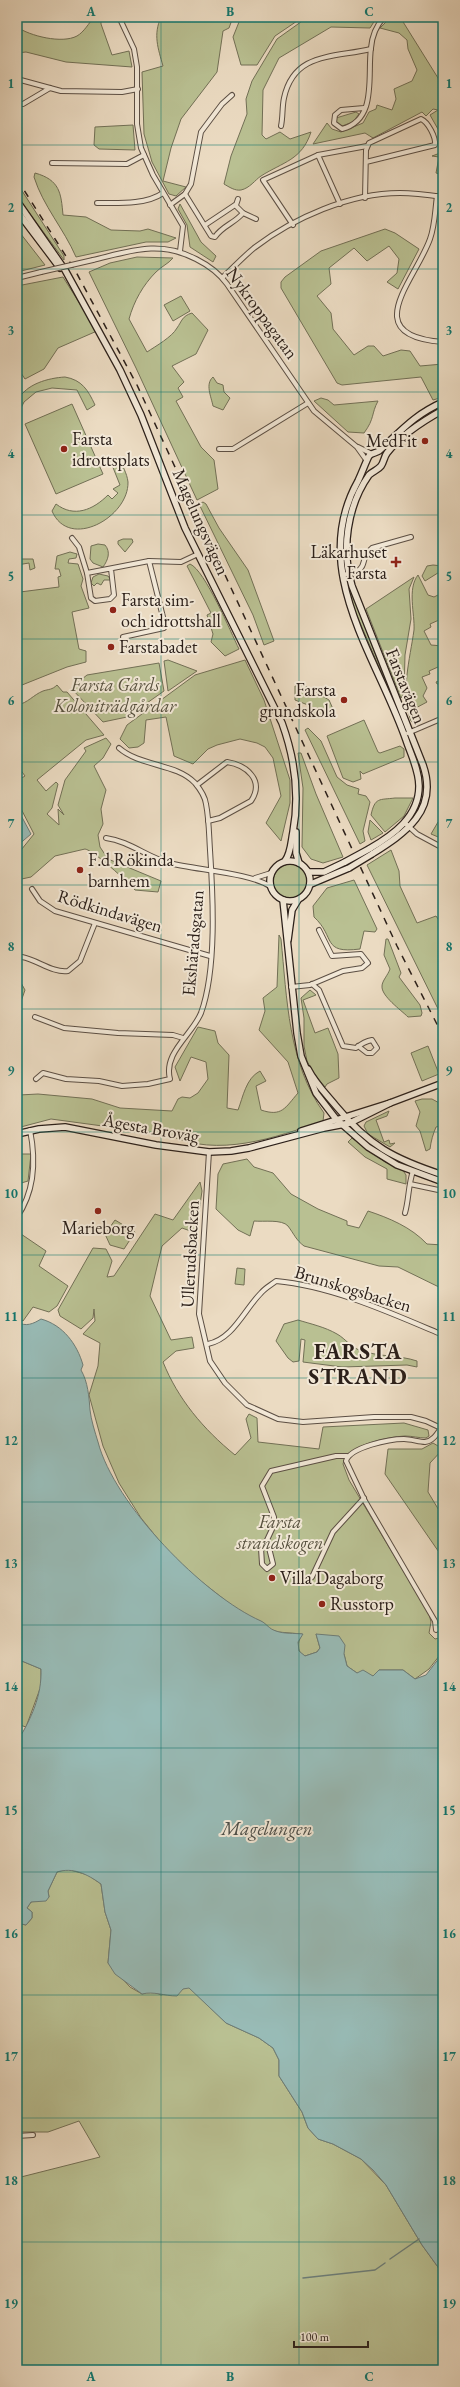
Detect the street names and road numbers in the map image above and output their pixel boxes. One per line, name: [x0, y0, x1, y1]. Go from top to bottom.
street label: Nykroppagatan: [221, 262, 304, 364]
street label: Magelungsvägen: [168, 465, 235, 579]
street label: Farstavägen: [381, 645, 432, 727]
street label: Rödkindavägen: [55, 884, 166, 937]
street label: Ekshäradsgatan: [176, 889, 209, 997]
street label: Ågesta Broväg: [100, 1108, 201, 1147]
street label: Ullerudsbacken: [175, 1199, 204, 1308]
street label: Brunskogsbacken: [292, 1260, 415, 1317]

